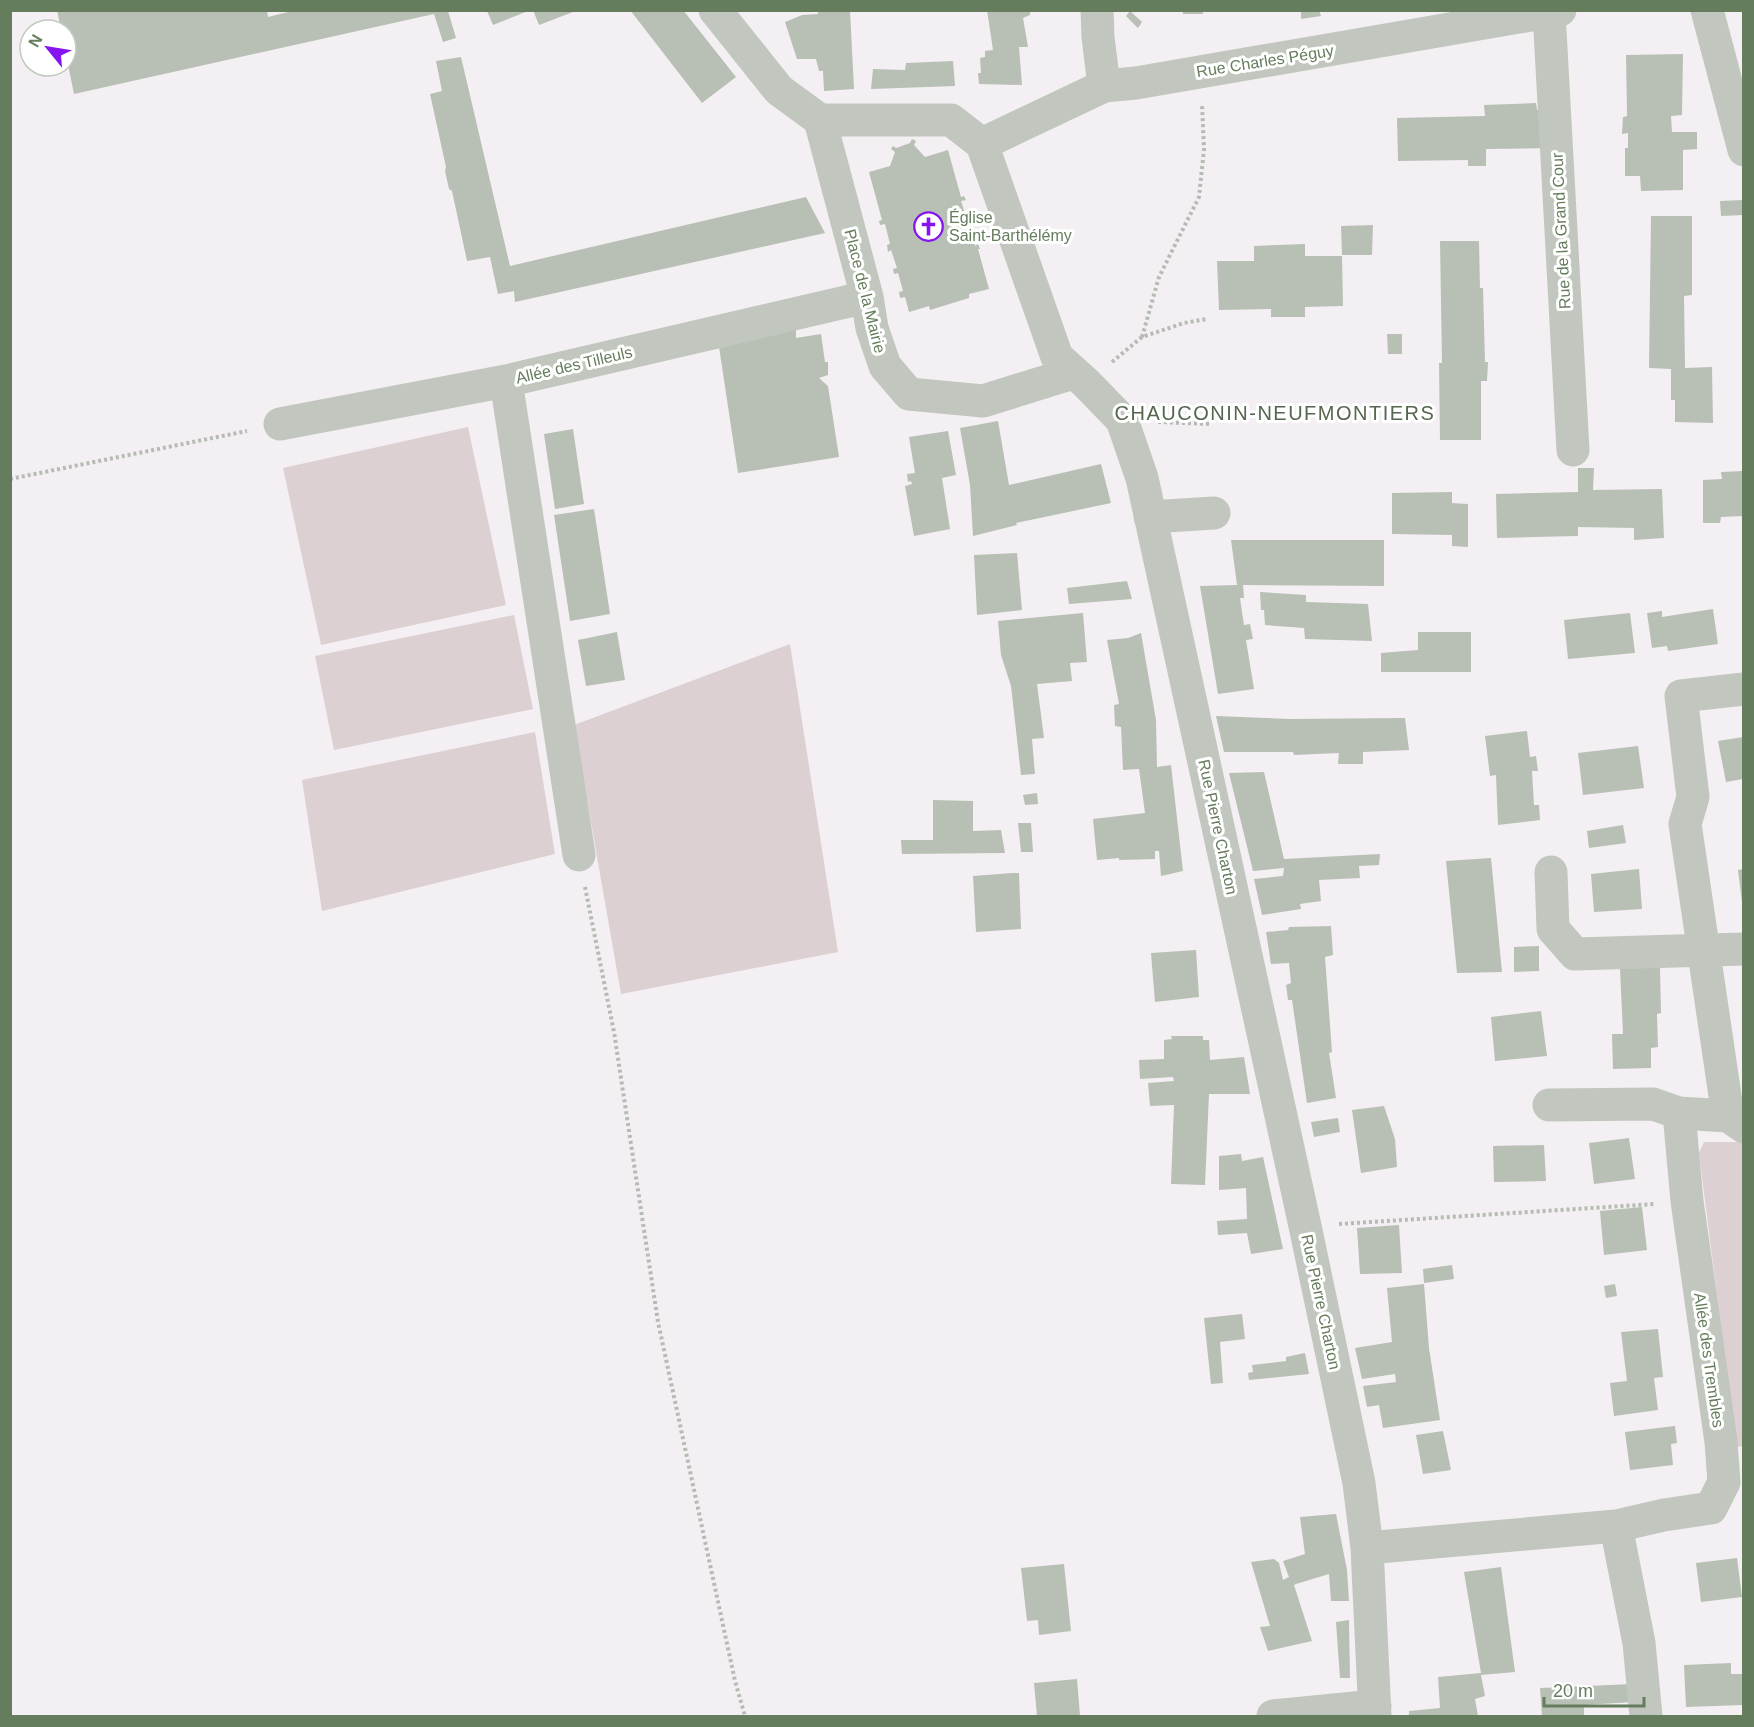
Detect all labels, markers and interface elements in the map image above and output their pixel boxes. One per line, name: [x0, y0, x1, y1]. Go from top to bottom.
north arrow: [18, 18, 78, 78]
text: N: [25, 31, 46, 50]
street label: Rue Charles Péguy: [1195, 42, 1335, 80]
street label: Rue de la Grand Cour: [1548, 152, 1574, 310]
place label: Église Saint-Barthélémy: [949, 208, 1072, 244]
church icon: Église Saint-Barthélémy: [912, 210, 944, 242]
street label: Place de la Mairie: [841, 227, 889, 355]
street label: Allée des Tilleuls: [514, 343, 634, 387]
district label: CHAUCONIN-NEUFMONTIERS: [1115, 402, 1435, 424]
street label: Rue Pierre Charton: [1195, 758, 1241, 896]
street label: Rue Pierre Charton: [1298, 1233, 1344, 1371]
street label: Allée des Trembles: [1691, 1291, 1727, 1429]
scale bar: [1544, 1670, 1644, 1708]
text: 20 m: [1553, 1681, 1593, 1701]

